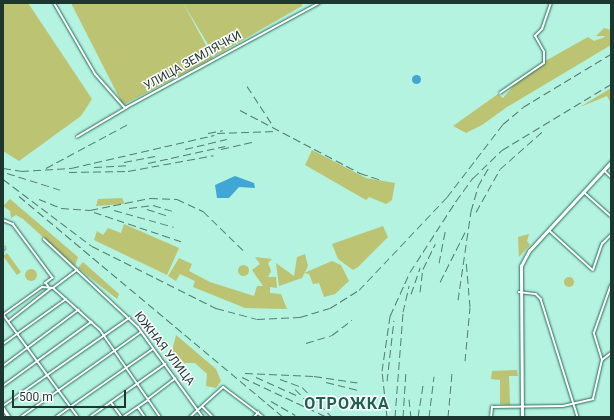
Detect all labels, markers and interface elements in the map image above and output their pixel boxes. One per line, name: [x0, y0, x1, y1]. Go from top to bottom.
street label: УЛИЦА ЗЕМЛЯЧКИ: [142, 28, 244, 94]
street label: ЮЖНАЯ УЛИЦА: [131, 309, 197, 389]
scale bar: [14, 382, 128, 408]
text: 500 m: [19, 390, 53, 404]
district label: ОТРОЖКА: [304, 394, 390, 414]

